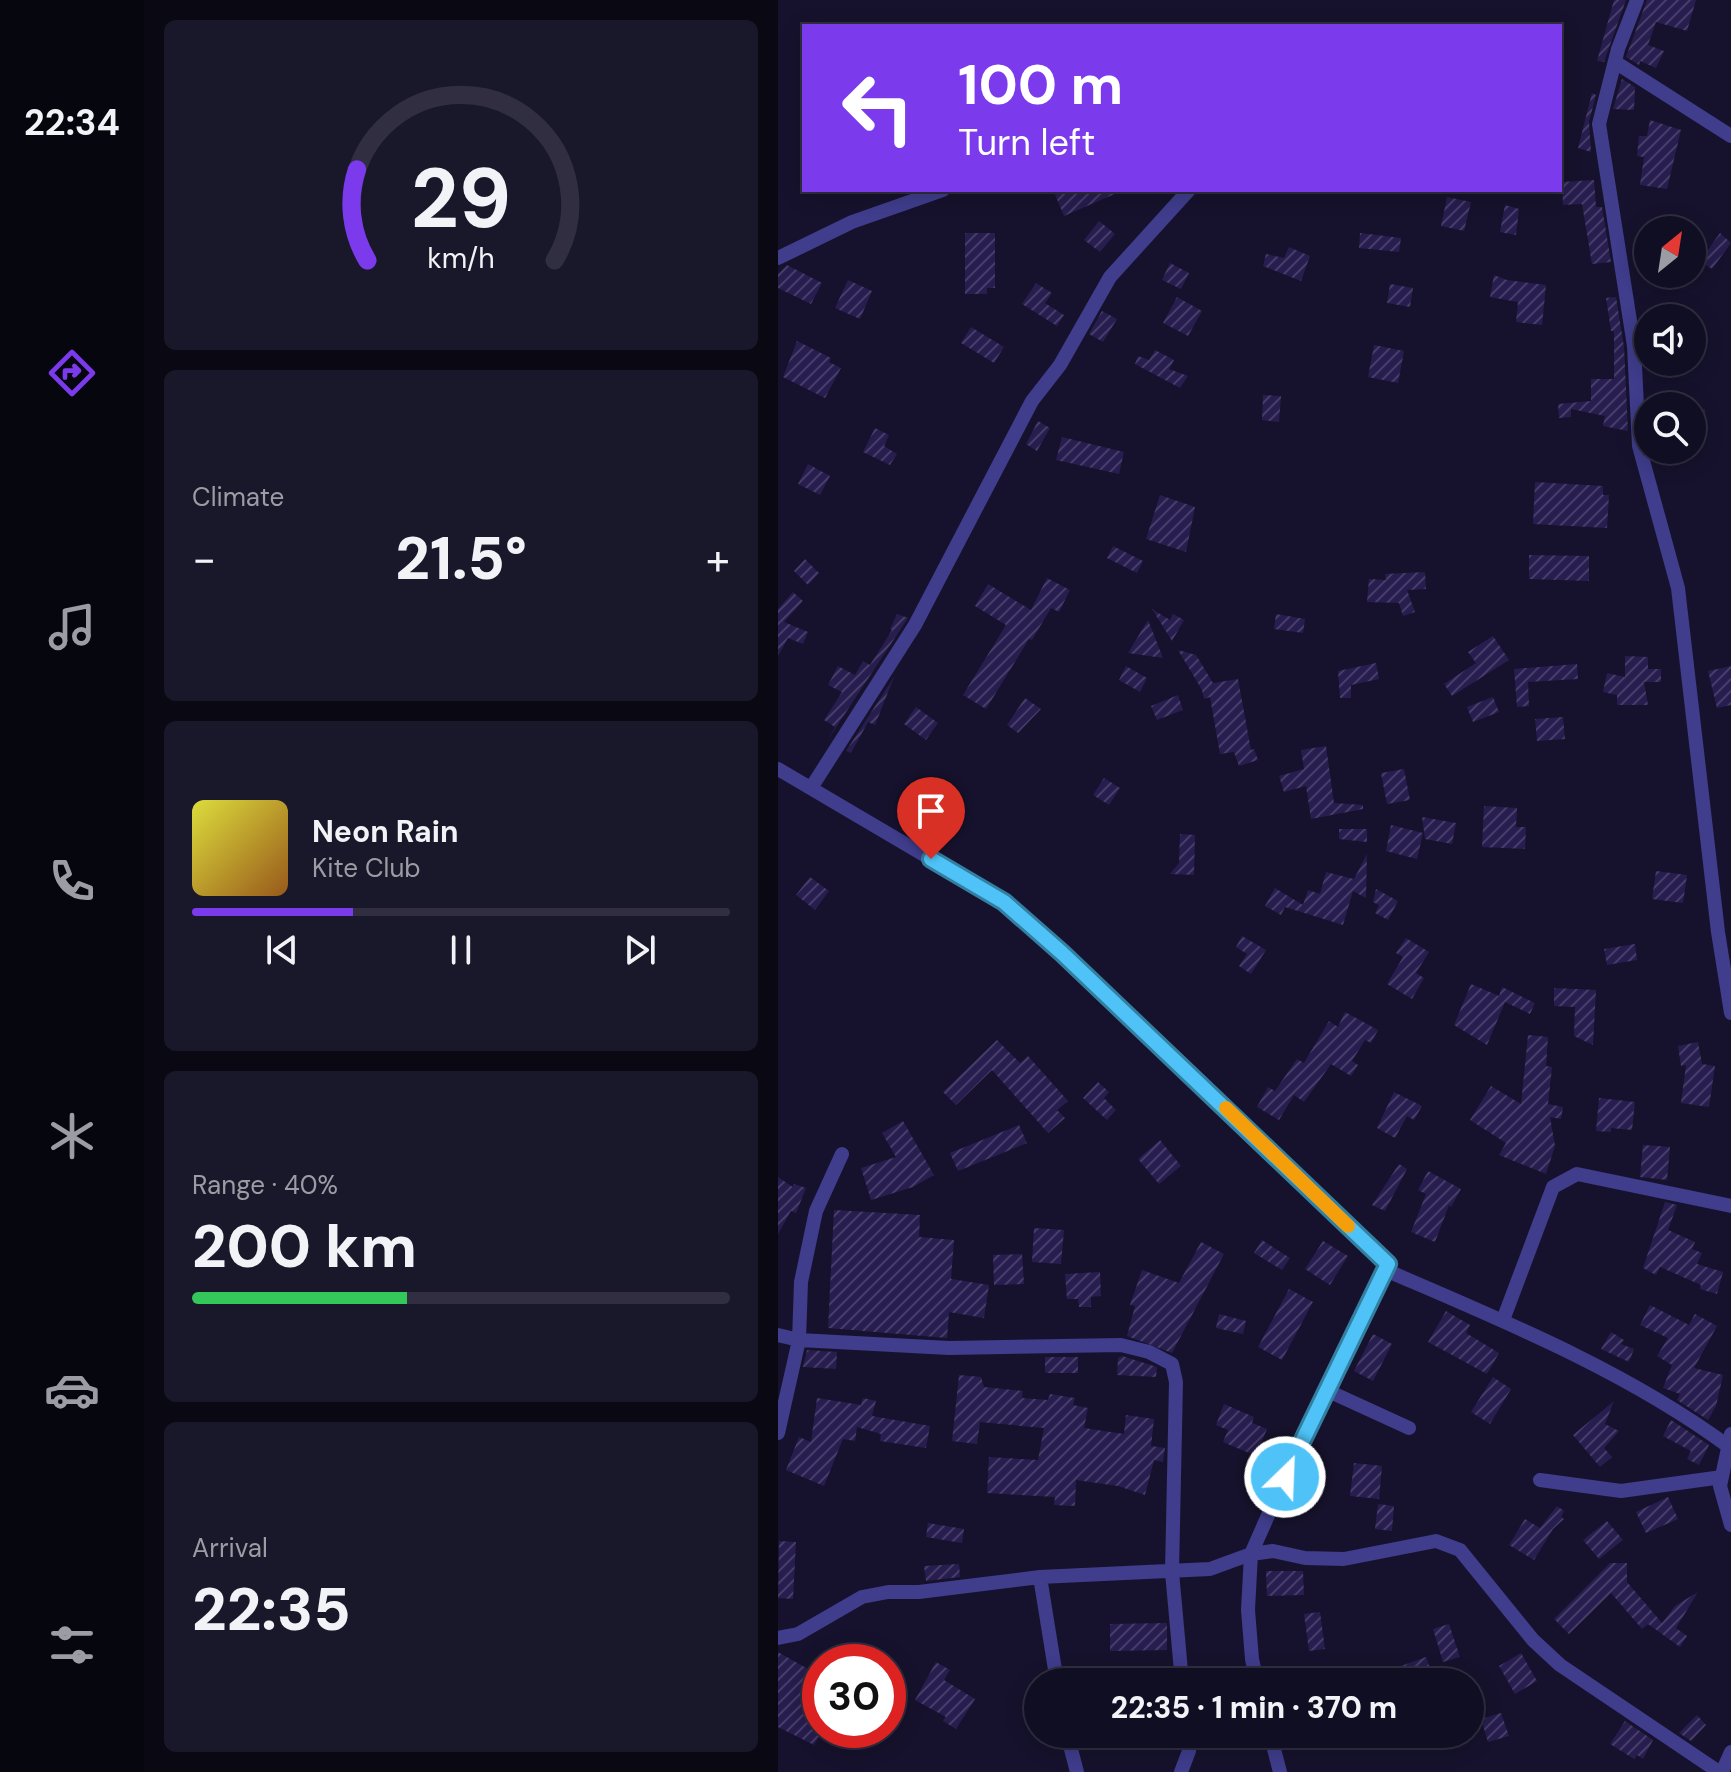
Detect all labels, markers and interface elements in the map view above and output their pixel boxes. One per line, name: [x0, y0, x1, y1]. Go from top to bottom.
text: 100 m: [958, 48, 1123, 121]
icon: left: [826, 56, 930, 160]
text: 22:34: [24, 99, 120, 146]
text: Turn left: [958, 119, 1095, 166]
text: 29: [411, 144, 511, 253]
north arrow: [1634, 216, 1706, 288]
map controls: [1634, 216, 1706, 464]
text: km/h: [427, 240, 495, 277]
button: sound: [1634, 304, 1706, 376]
icon: directions: [44, 345, 100, 401]
button: search: [1634, 392, 1706, 464]
text: Climate: [192, 480, 284, 514]
text: 21.5°: [395, 519, 527, 598]
text: −: [192, 530, 216, 588]
text: +: [706, 530, 730, 588]
icon: music: [44, 599, 100, 655]
pin: [897, 777, 965, 859]
icon: arrive: [909, 789, 953, 833]
text: Neon Rain: [312, 812, 458, 851]
text: Kite Club: [312, 851, 421, 885]
icon: phone: [44, 853, 100, 909]
icon: previous: [260, 928, 304, 972]
icon: pause: [439, 928, 483, 972]
icon: next: [618, 928, 662, 972]
icon: climate: [44, 1108, 100, 1164]
text: Range · 40%: [192, 1168, 338, 1202]
text: 200 km: [192, 1207, 417, 1286]
icon: car: [44, 1362, 100, 1418]
position arrow: [1243, 1435, 1327, 1519]
text: Arrival: [192, 1531, 268, 1565]
text: 22:35: [192, 1570, 351, 1649]
icon: filters: [44, 1617, 100, 1673]
speed limit sign: 30: [802, 1644, 906, 1748]
text: 22:35 · 1 min · 370 m: [1111, 1688, 1397, 1727]

